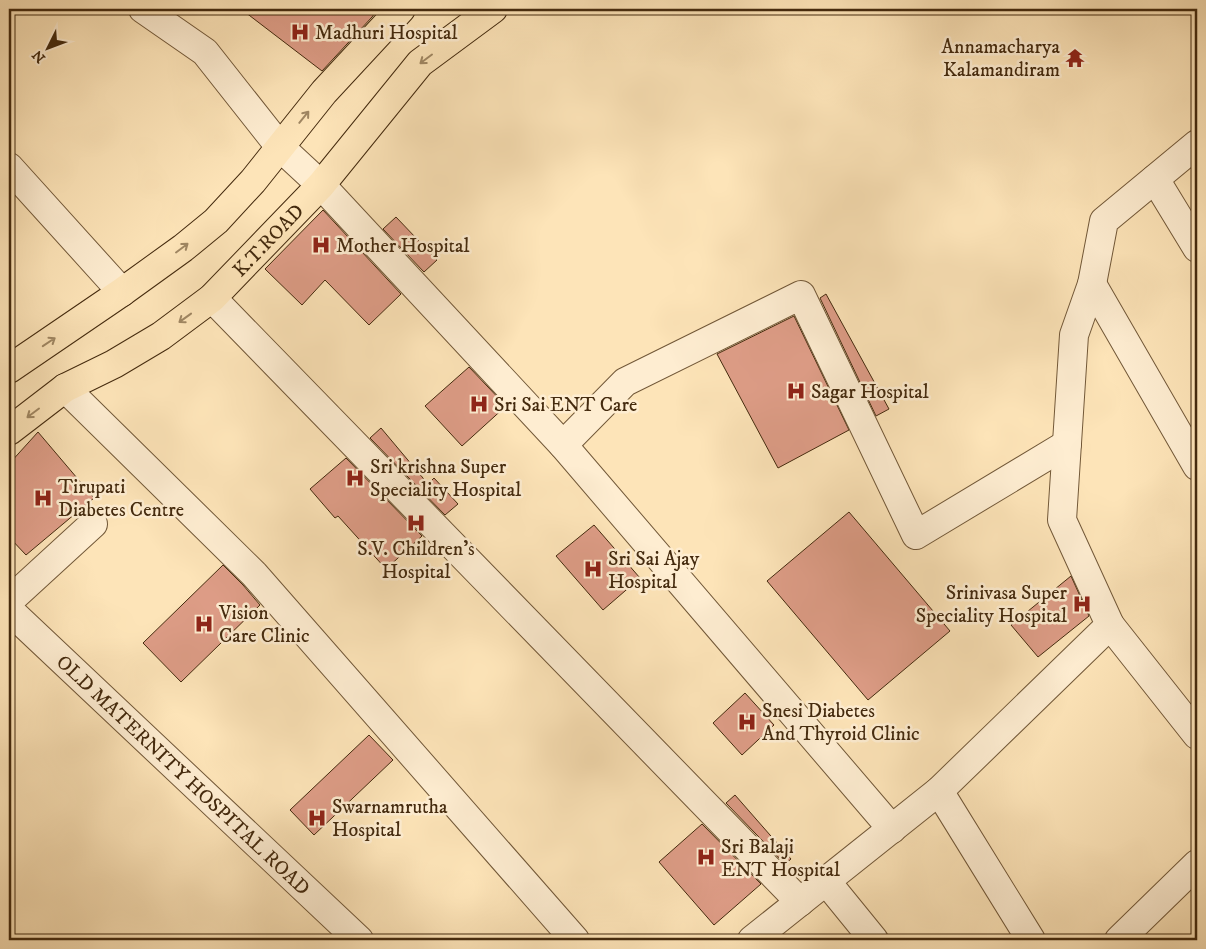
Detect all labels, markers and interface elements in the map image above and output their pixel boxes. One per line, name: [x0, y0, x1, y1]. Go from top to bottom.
hospital icon: Madhuri Hospital: [289, 21, 311, 43]
place label: Madhuri Hospital: [315, 21, 458, 46]
north arrow: [22, 22, 72, 72]
place label: Annamacharya Kalamandiram: [941, 35, 1060, 83]
text: N: [28, 45, 50, 66]
temple icon: Annamacharya Kalamandiram: [1064, 47, 1086, 69]
one-way arrow: [420, 53, 433, 64]
one-way arrow: [299, 111, 310, 124]
street label: K.T.ROAD: [228, 199, 310, 283]
hospital icon: Mother Hospital: [310, 234, 332, 256]
place label: Mother Hospital: [336, 234, 469, 259]
one-way arrow: [175, 243, 188, 254]
one-way arrow: [178, 313, 192, 323]
one-way arrow: [42, 337, 56, 347]
hospital icon: Sagar Hospital: [785, 380, 807, 402]
place label: Sagar Hospital: [811, 380, 929, 405]
hospital icon: Sri Sai ENT Care: [468, 393, 490, 415]
place label: Sri Sai ENT Care: [494, 393, 637, 418]
one-way arrow: [26, 408, 40, 418]
place label: Sri krishna Super Speciality Hospital: [370, 455, 521, 503]
hospital icon: Sri krishna Super Speciality Hospital: [344, 467, 366, 489]
place label: Tirupati Diabetes Centre: [58, 475, 184, 523]
hospital icon: Tirupati Diabetes Centre: [32, 487, 54, 509]
hospital icon: S.V. Children's Hospital: [405, 512, 427, 534]
place label: S.V. Children's Hospital: [357, 537, 475, 585]
place label: Sri Sai Ajay Hospital: [608, 547, 700, 595]
hospital icon: Sri Sai Ajay Hospital: [582, 558, 604, 580]
place label: Srinivasa Super Speciality Hospital: [916, 581, 1068, 629]
hospital icon: Srinivasa Super Speciality Hospital: [1071, 593, 1093, 615]
place label: Vision Care Clinic: [218, 601, 310, 649]
hospital icon: Vision Care Clinic: [193, 613, 215, 635]
street label: OLD MATERNITY HOSPITAL ROAD: [51, 650, 315, 901]
place label: Snesi Diabetes And Thyroid Clinic: [762, 699, 920, 747]
hospital icon: Snesi Diabetes And Thyroid Clinic: [736, 711, 758, 733]
place label: Swarnamrutha Hospital: [332, 795, 448, 843]
hospital icon: Swarnamrutha Hospital: [306, 807, 328, 829]
place label: Sri Balaji ENT Hospital: [721, 835, 840, 883]
hospital icon: Sri Balaji ENT Hospital: [695, 846, 717, 868]

